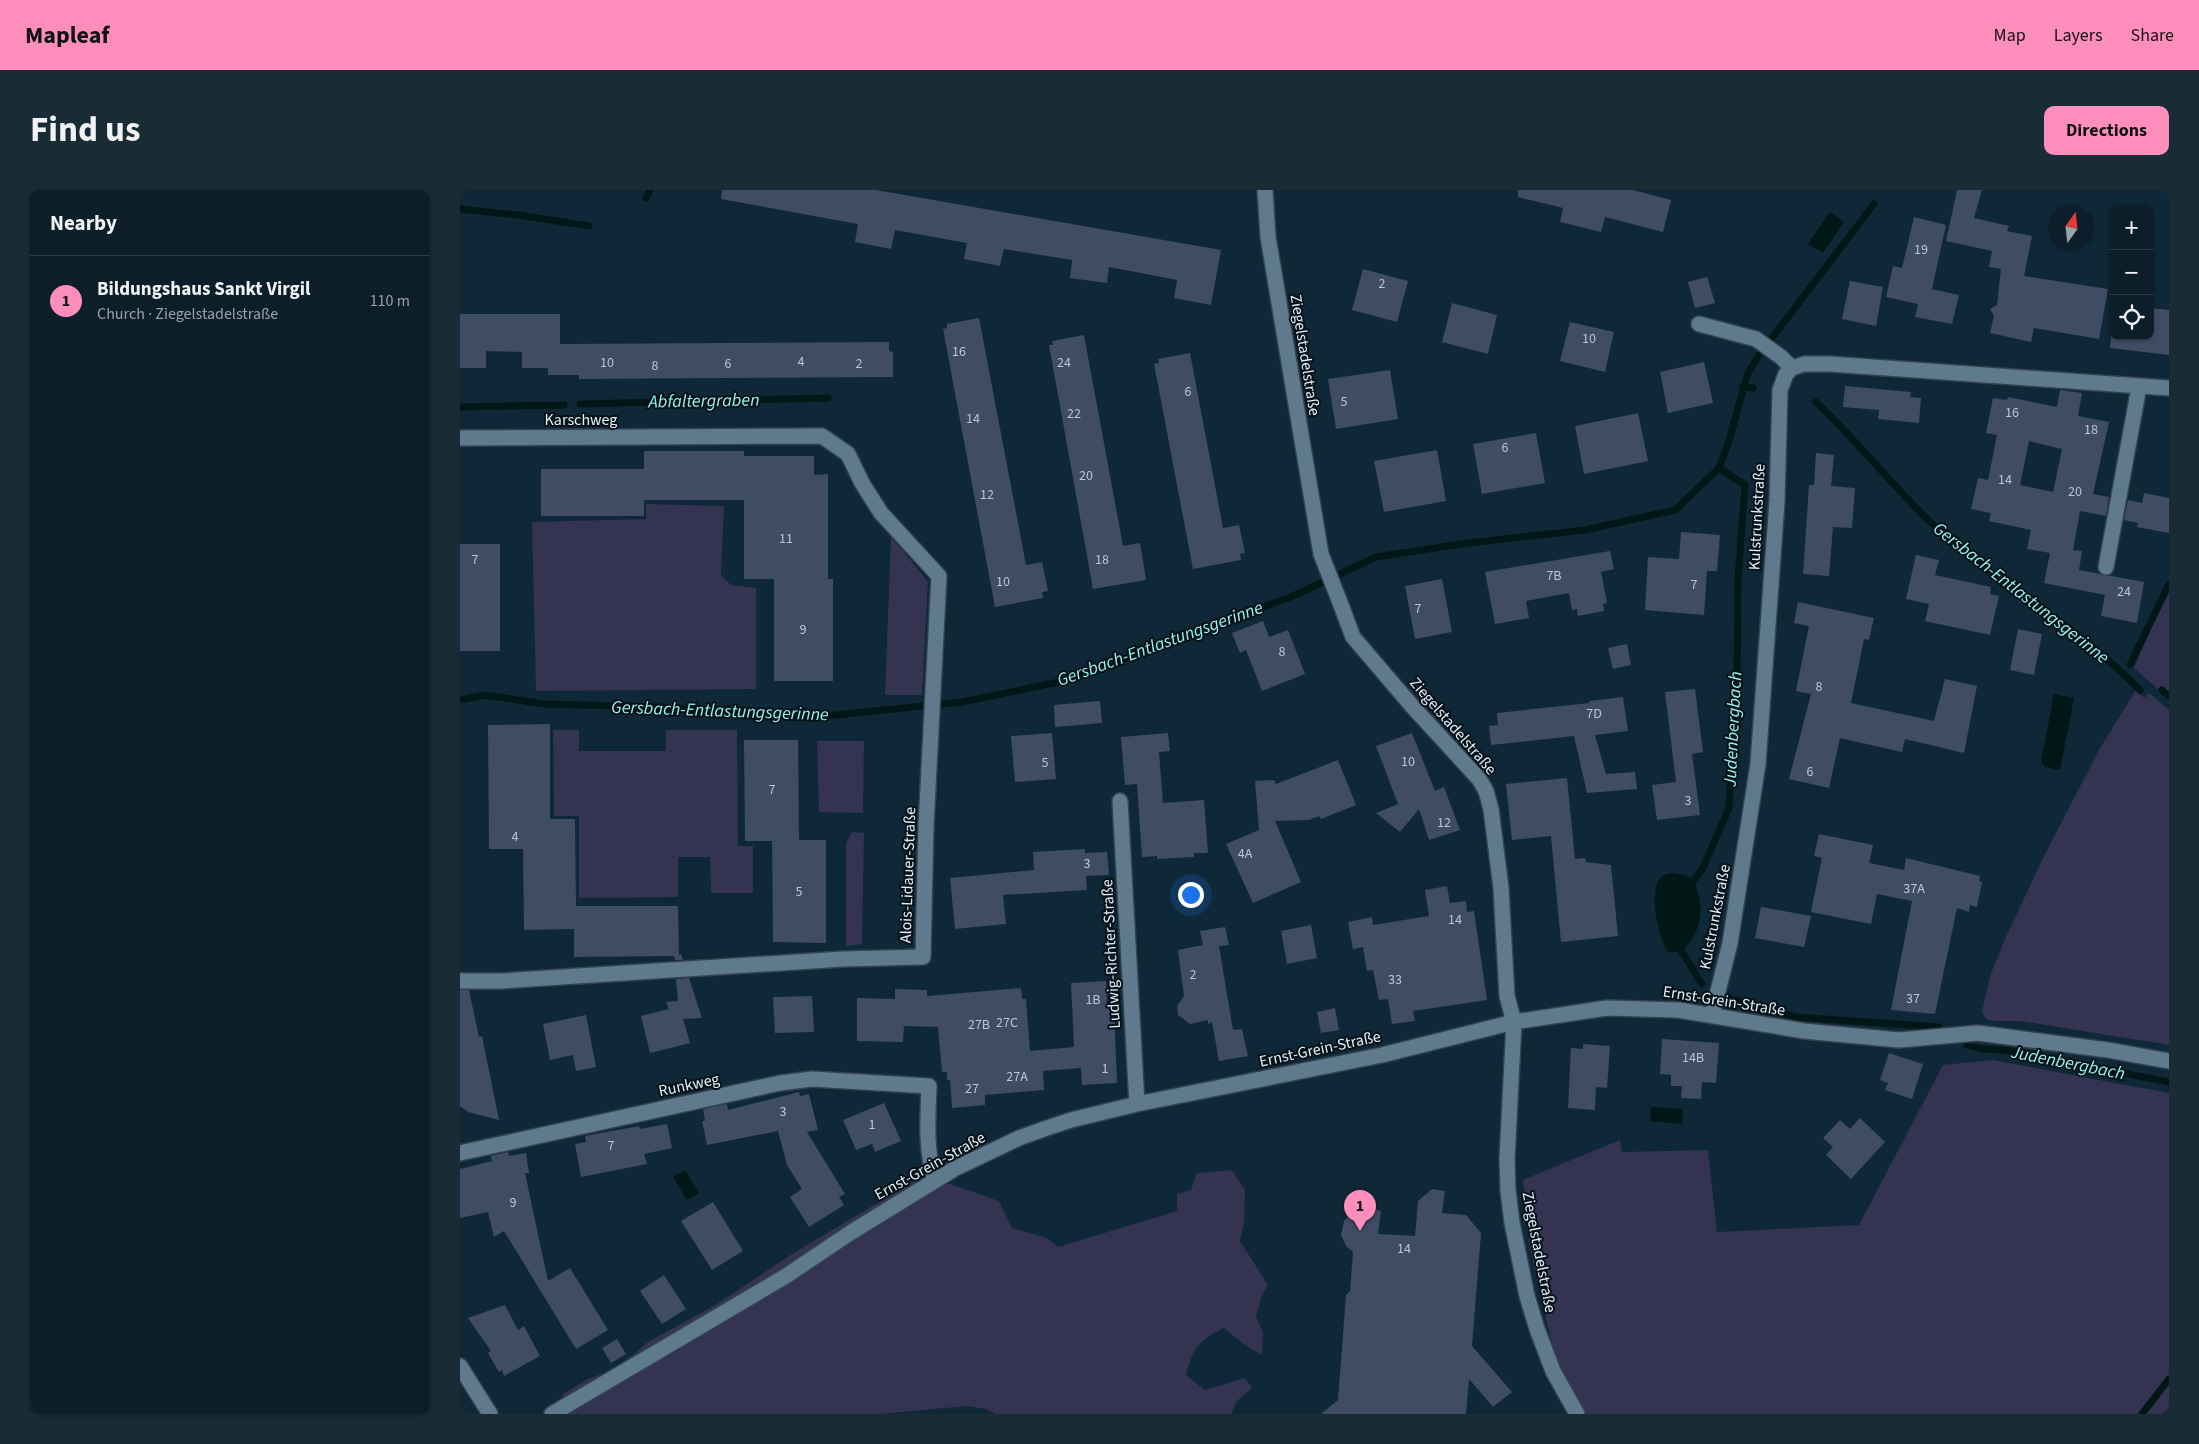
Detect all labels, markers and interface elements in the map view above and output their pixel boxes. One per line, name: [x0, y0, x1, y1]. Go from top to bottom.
text: Mapleaf: [25, 18, 110, 53]
text: Map: [1994, 23, 2026, 48]
text: Layers: [2054, 23, 2103, 48]
text: Share: [2131, 23, 2174, 48]
text: Find us: [30, 105, 140, 155]
button: Directions: [2044, 106, 2169, 155]
north arrow: [2049, 205, 2094, 250]
map controls: [2109, 205, 2154, 340]
button: +: [2109, 205, 2154, 250]
text: Nearby: [50, 208, 117, 238]
house number: 19: [1914, 240, 1928, 260]
button: −: [2109, 250, 2154, 295]
house number: 2: [1379, 274, 1386, 294]
text: Bildungshaus Sankt Virgil: [97, 276, 310, 303]
text: 1: [62, 290, 70, 312]
text: 110 m: [370, 290, 410, 312]
street label: Ziegelstadelstraße: [1285, 293, 1325, 417]
button: locate: [2109, 295, 2154, 340]
text: Church · Ziegelstadelstraße: [97, 303, 278, 325]
house number: 10: [1582, 329, 1596, 349]
house number: 16: [952, 342, 966, 362]
house number: 4: [798, 352, 805, 372]
house number: 10: [600, 353, 614, 373]
house number: 24: [1057, 353, 1071, 373]
house number: 6: [725, 354, 732, 374]
house number: 2: [856, 354, 863, 374]
house number: 8: [652, 356, 659, 376]
house number: 6: [1185, 382, 1192, 402]
water label: Abfaltergraben: [647, 388, 760, 414]
house number: 5: [1341, 392, 1348, 412]
house number: 16: [2005, 403, 2019, 423]
house number: 22: [1067, 404, 1081, 424]
street label: Karschweg: [545, 409, 617, 431]
house number: 14: [966, 409, 980, 429]
house number: 18: [2084, 420, 2098, 440]
house number: 6: [1502, 438, 1509, 458]
street label: Kulstrunkstraße: [1743, 463, 1771, 571]
house number: 20: [1079, 466, 1093, 486]
house number: 14: [1998, 470, 2012, 490]
house number: 20: [2068, 482, 2082, 502]
house number: 12: [980, 485, 994, 505]
water label: Gersbach-Entlastungsgerinne: [1928, 516, 2115, 670]
house number: 11: [779, 529, 793, 549]
house number: 7: [472, 550, 479, 570]
house number: 18: [1095, 550, 1109, 570]
house number: 7B: [1546, 566, 1562, 586]
house number: 10: [996, 572, 1010, 592]
house number: 7: [1691, 575, 1698, 595]
house number: 24: [2117, 582, 2131, 602]
water label: Gersbach-Entlastungsgerinne: [1054, 595, 1267, 693]
house number: 7: [1415, 599, 1422, 619]
house number: 9: [800, 620, 807, 640]
house number: 8: [1279, 642, 1286, 662]
water label: Judenbergbach: [1717, 671, 1749, 788]
street label: Ziegelstadelstraße: [1404, 672, 1502, 780]
house number: 8: [1816, 677, 1823, 697]
water label: Gersbach-Entlastungsgerinne: [611, 695, 829, 727]
house number: 7D: [1586, 704, 1602, 724]
house number: 10: [1401, 752, 1415, 772]
house number: 5: [1042, 753, 1049, 773]
house number: 6: [1807, 762, 1814, 782]
house number: 7: [769, 780, 776, 800]
house number: 3: [1685, 791, 1692, 811]
street label: Alois-Lidauer-Straße: [895, 806, 921, 944]
house number: 12: [1437, 813, 1451, 833]
house number: 4: [512, 827, 519, 847]
house number: 4A: [1238, 844, 1253, 864]
house number: 3: [1084, 854, 1091, 874]
street label: Kulstrunkstraße: [1694, 862, 1736, 971]
street label: Ludwig-Richter-Straße: [1096, 879, 1126, 1029]
house number: 37A: [1903, 879, 1925, 899]
house number: 5: [796, 882, 803, 902]
your location: [1178, 882, 1204, 908]
house number: 14: [1448, 910, 1462, 930]
house number: 2: [1190, 965, 1197, 985]
house number: 33: [1388, 970, 1402, 990]
street label: Ernst-Grein-Straße: [1661, 980, 1787, 1022]
house number: 37: [1906, 989, 1920, 1009]
house number: 1B: [1085, 990, 1101, 1010]
house number: 27C: [996, 1013, 1018, 1033]
house number: 27B: [968, 1015, 990, 1035]
street label: Ernst-Grein-Straße: [1257, 1025, 1383, 1073]
water label: Judenbergbach: [2008, 1040, 2127, 1086]
house number: 14B: [1682, 1048, 1704, 1068]
house number: 1: [1102, 1059, 1109, 1079]
house number: 27A: [1006, 1067, 1028, 1087]
street label: Runkweg: [657, 1068, 721, 1102]
house number: 27: [965, 1079, 979, 1099]
house number: 3: [780, 1102, 787, 1122]
house number: 1: [869, 1115, 876, 1135]
street label: Ernst-Grein-Straße: [871, 1126, 989, 1206]
house number: 7: [608, 1136, 615, 1156]
pin: 1: [1344, 1190, 1376, 1231]
street label: Ziegelstadelstraße: [1516, 1190, 1562, 1314]
house number: 9: [510, 1193, 517, 1213]
house number: 14: [1397, 1239, 1411, 1259]

